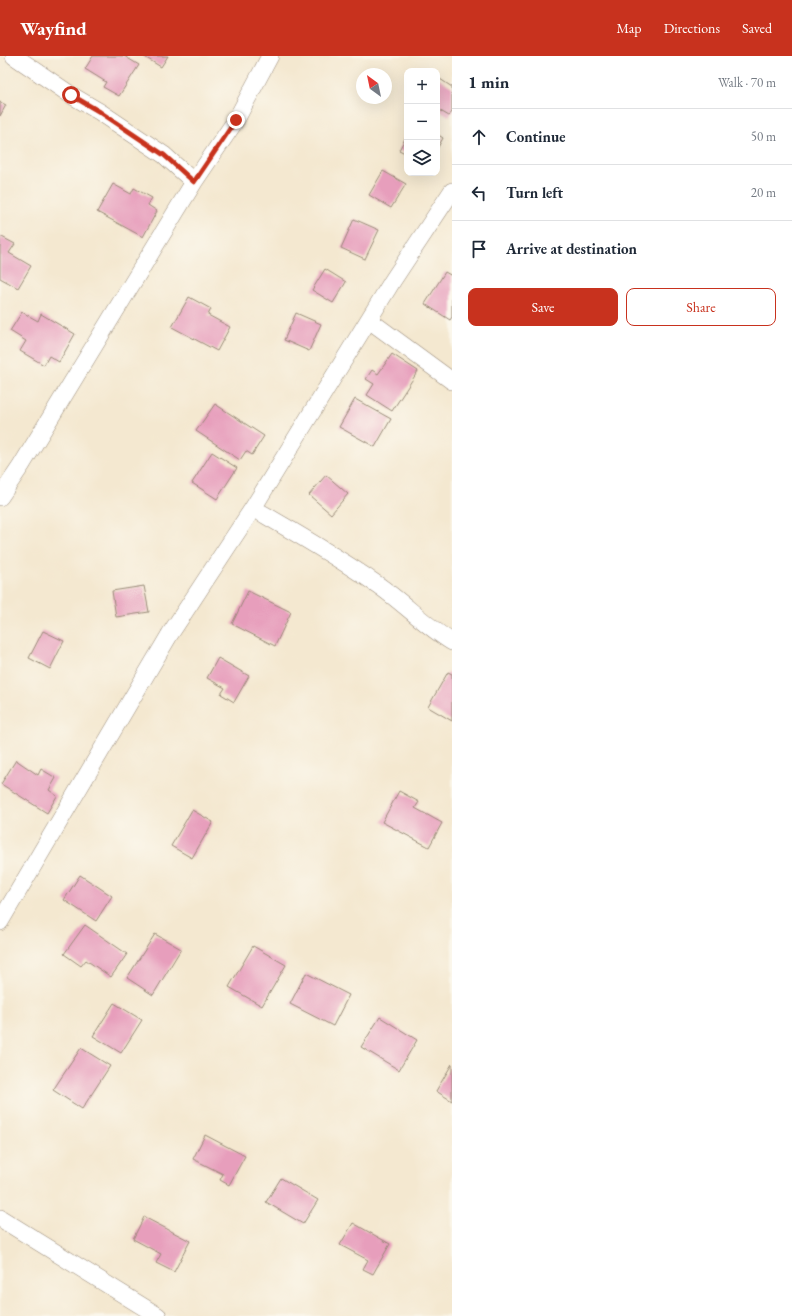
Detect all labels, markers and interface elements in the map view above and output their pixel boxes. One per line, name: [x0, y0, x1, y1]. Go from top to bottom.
text: Wayfind: [20, 16, 87, 41]
text: Map: [616, 19, 642, 37]
text: Directions: [664, 19, 720, 37]
text: Saved: [742, 19, 772, 37]
north arrow: [356, 68, 392, 104]
map controls: [404, 68, 440, 176]
button: +: [404, 68, 440, 104]
text: 1 min: [468, 71, 509, 93]
text: Walk · 70 m: [718, 74, 776, 91]
route start: [62, 86, 80, 104]
button: −: [404, 104, 440, 140]
route end: [227, 111, 245, 129]
icon: ahead: [468, 126, 490, 148]
text: Continue: [506, 127, 566, 146]
text: 50 m: [751, 128, 776, 145]
button: layers: [404, 140, 440, 176]
icon: left: [468, 182, 490, 204]
text: Turn left: [506, 183, 563, 202]
text: 20 m: [751, 184, 776, 201]
icon: arrive: [468, 238, 490, 260]
text: Arrive at destination: [506, 239, 637, 258]
button: Save: [468, 288, 618, 326]
button: Share: [626, 288, 776, 326]

